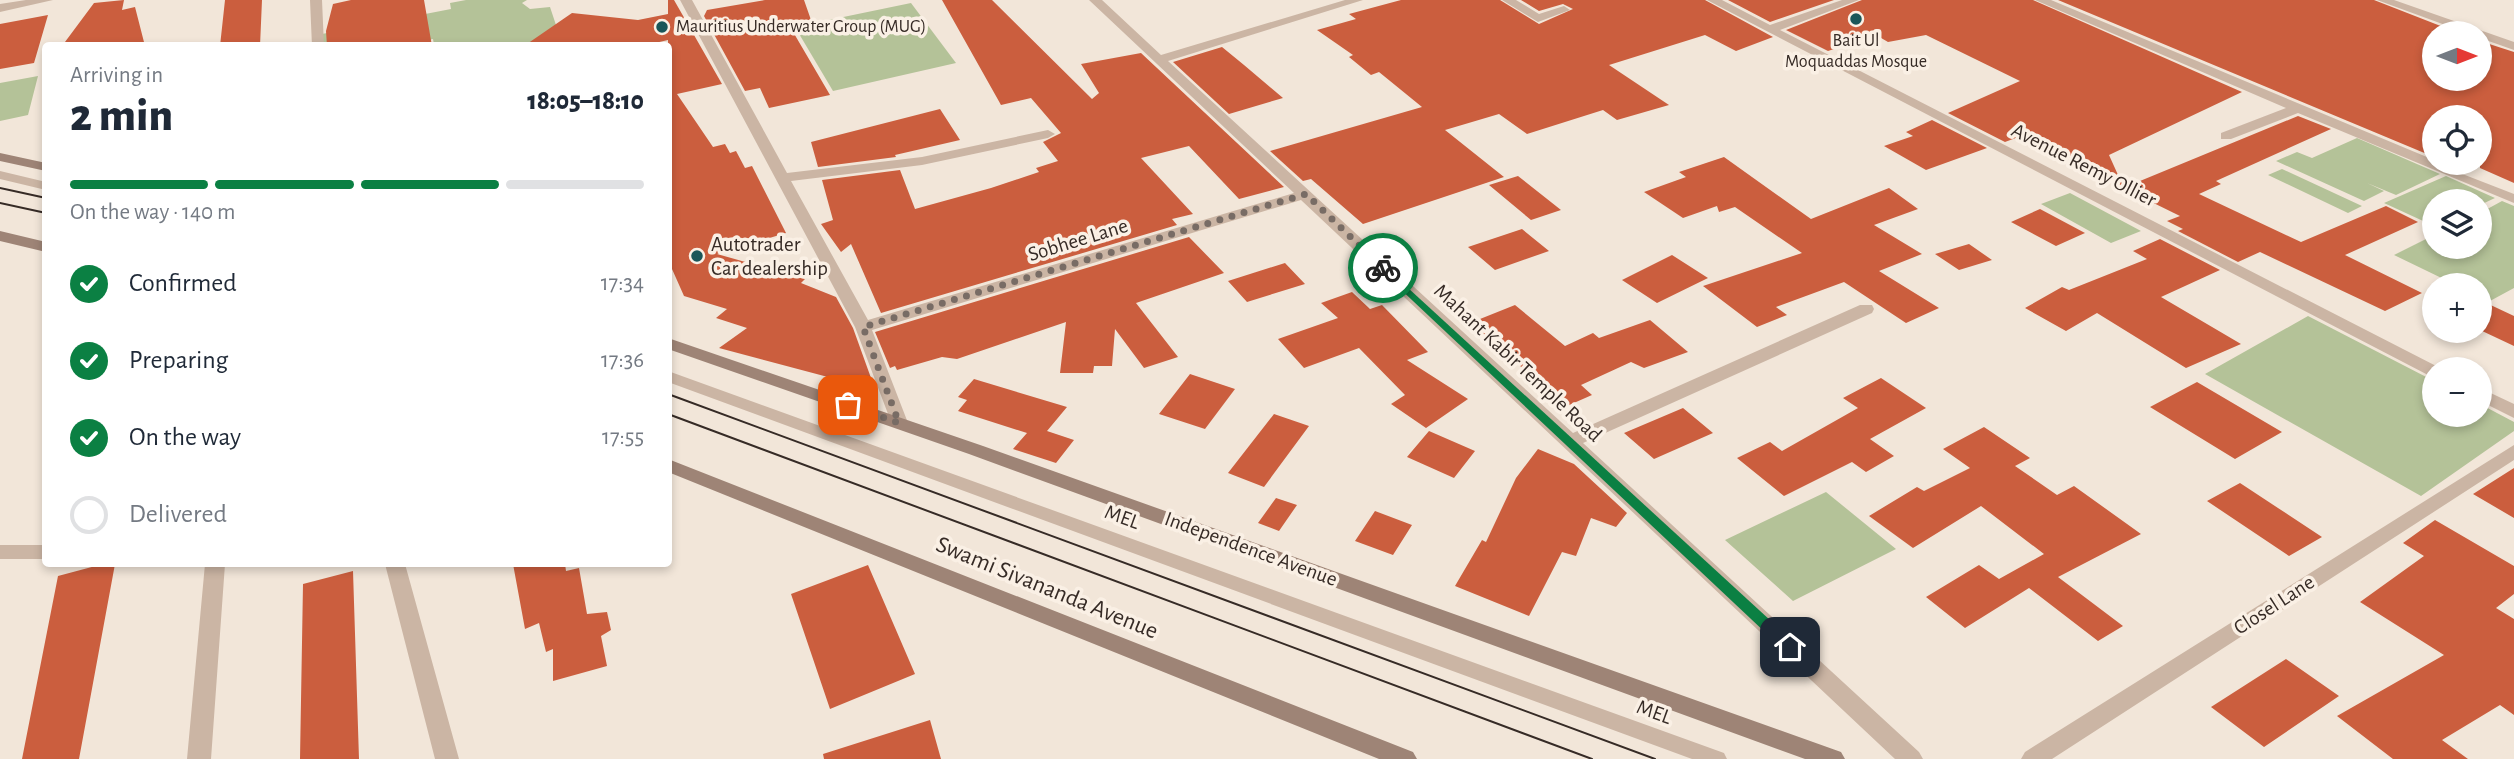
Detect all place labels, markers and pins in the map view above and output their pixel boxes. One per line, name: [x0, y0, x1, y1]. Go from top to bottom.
marker: Bait Ul Moquaddas Mosque: [1848, 11, 1864, 27]
place label: Mauritius Underwater Group (MUG): [676, 18, 926, 36]
marker: Mauritius Underwater Group (MUG): [654, 19, 670, 35]
place label: Bait Ul Moquaddas Mosque: [1785, 32, 1927, 71]
place label: Autotrader Car dealership: [711, 234, 828, 279]
marker: Autotrader Car dealership: [689, 248, 705, 264]
pin: [818, 375, 878, 435]
pin: [1760, 617, 1820, 677]

